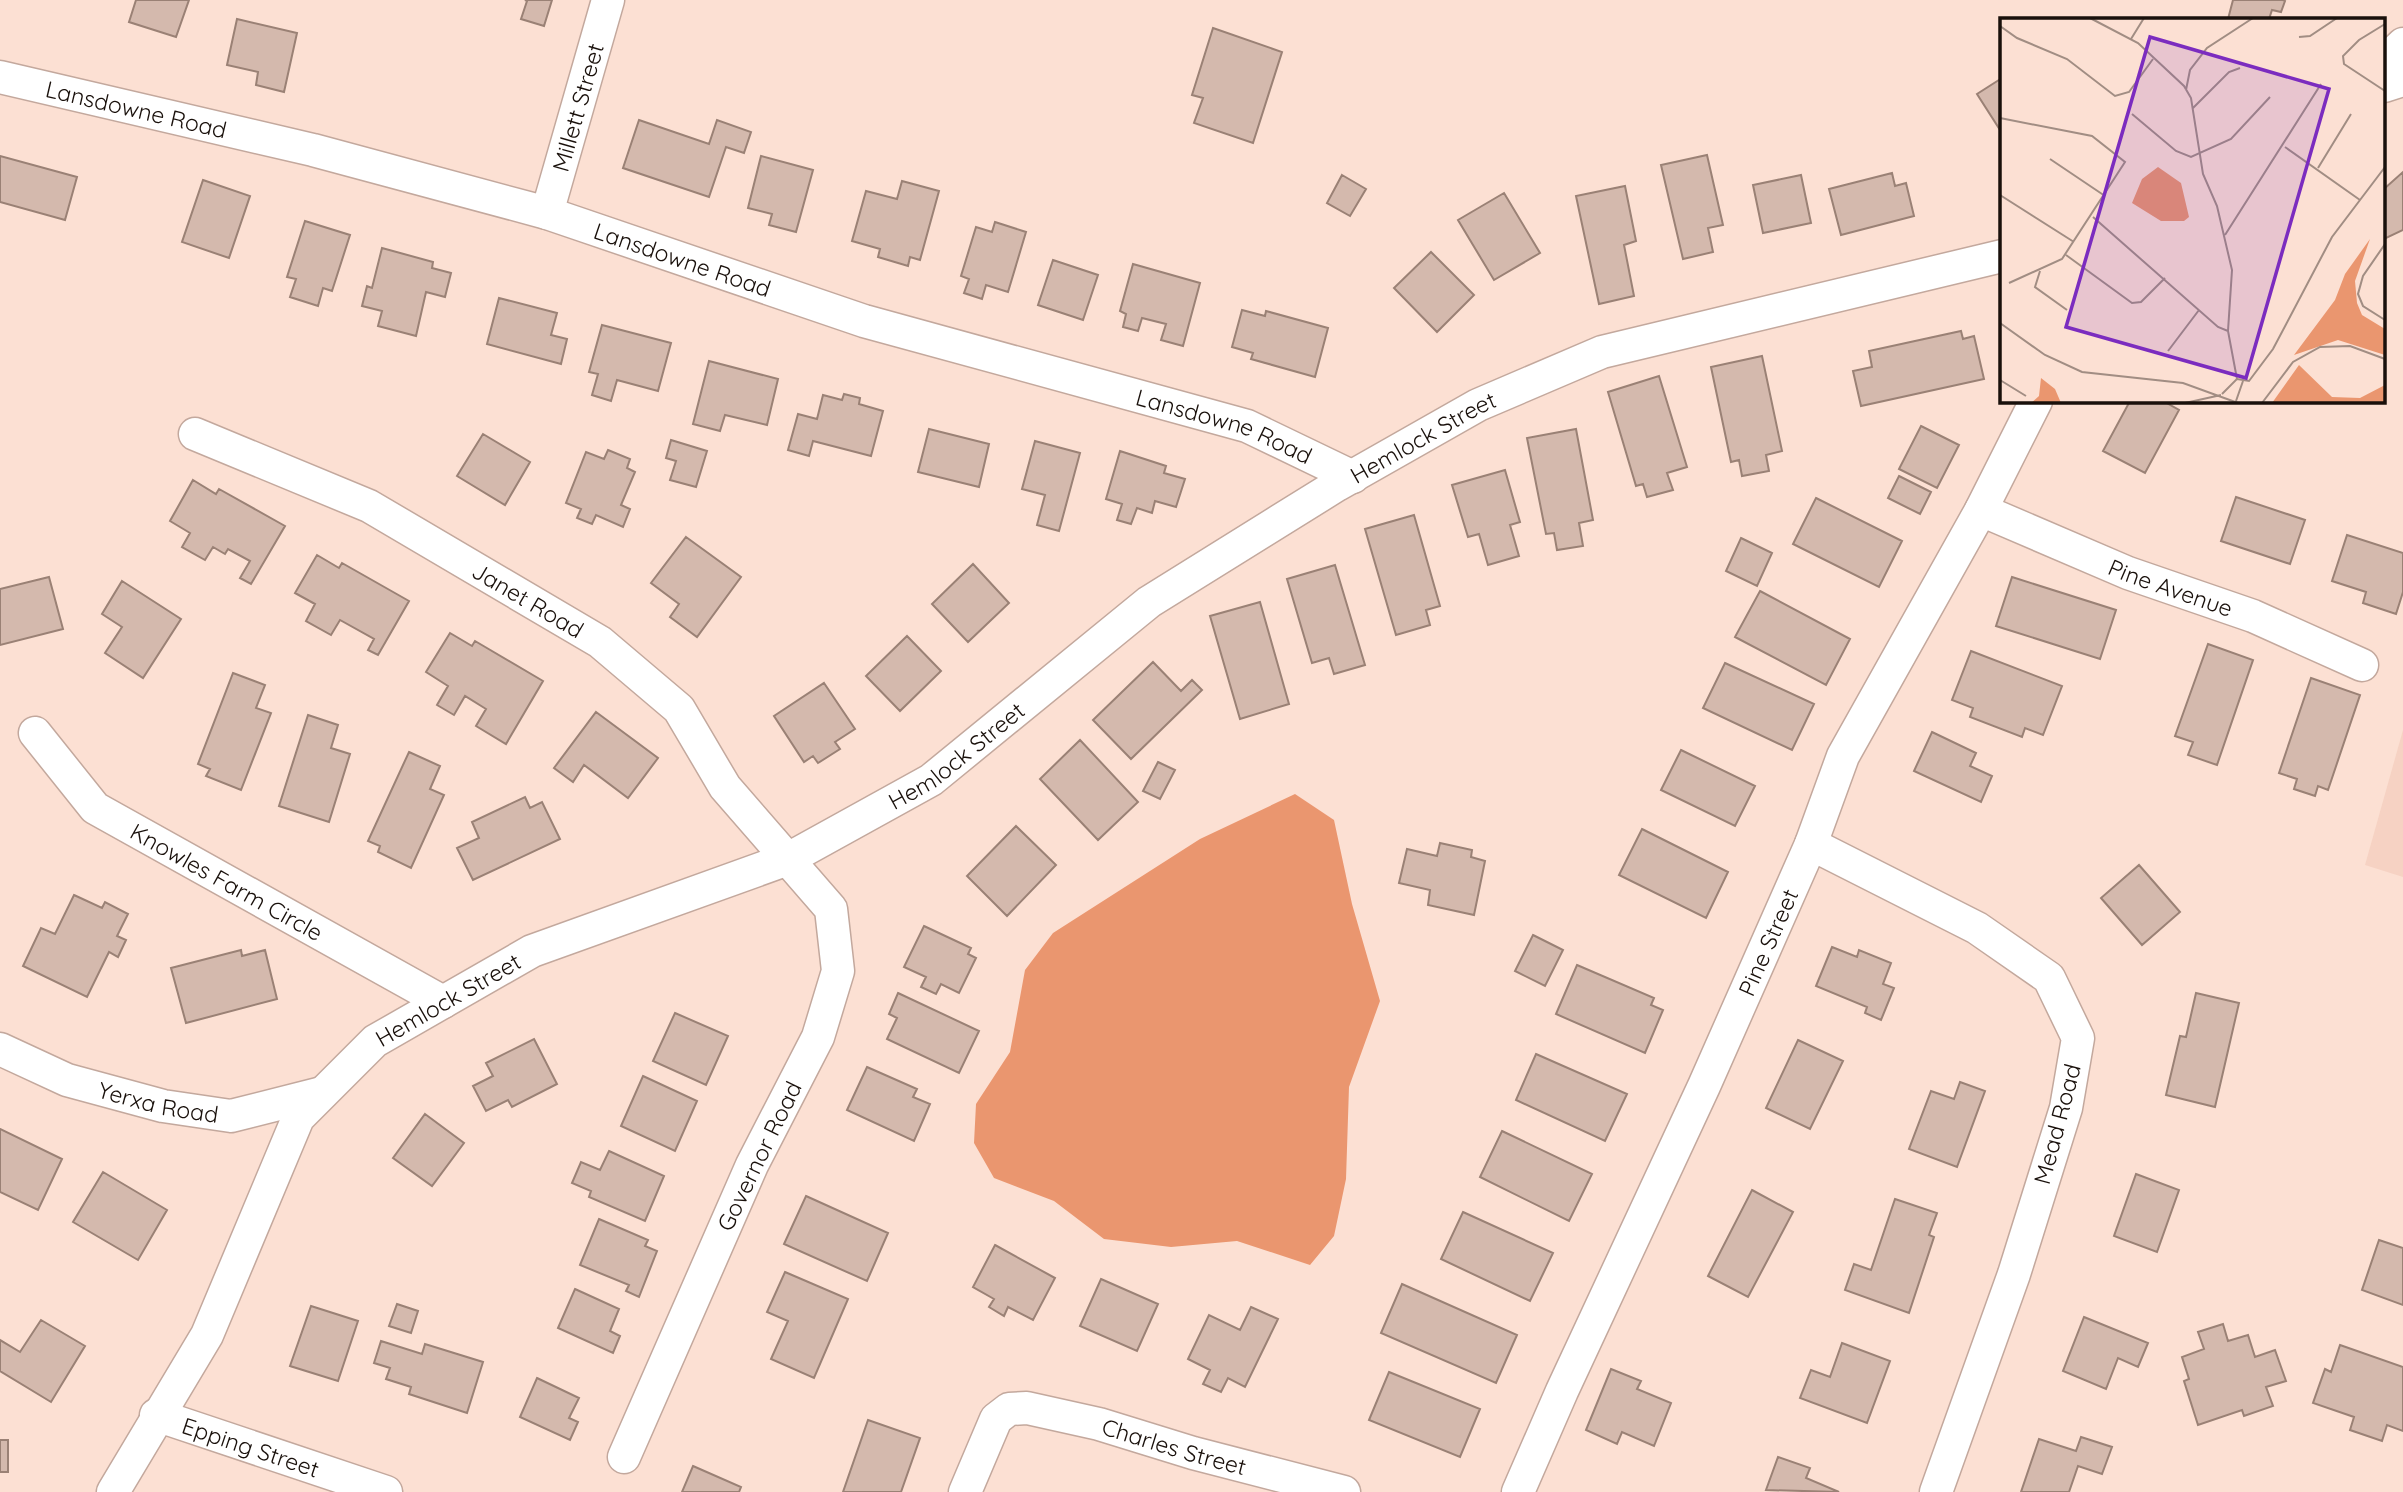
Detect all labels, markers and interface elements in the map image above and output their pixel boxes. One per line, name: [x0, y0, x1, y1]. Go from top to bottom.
inset map: [2000, 18, 2386, 402]
street label: Millett Street: [545, 40, 609, 175]
street label: Lansdowne Road: [43, 74, 230, 144]
street label: Lansdowne Road: [590, 216, 775, 303]
street label: Lansdowne Road: [1133, 382, 1317, 470]
street label: Hemlock Street: [1345, 385, 1500, 489]
street label: Pine Avenue: [2104, 552, 2237, 623]
street label: Janet Road: [467, 556, 589, 644]
street label: Hemlock Street: [883, 695, 1030, 815]
street label: Knowles Farm Circle: [125, 816, 328, 947]
street label: Pine Street: [1731, 884, 1804, 1000]
street label: Hemlock Street: [370, 946, 526, 1052]
street label: Mead Road: [2027, 1061, 2087, 1187]
street label: Yerxa Road: [95, 1075, 220, 1128]
street label: Governor Road: [710, 1076, 808, 1236]
street label: Epping Street: [179, 1410, 323, 1483]
street label: Charles Street: [1099, 1411, 1250, 1481]

